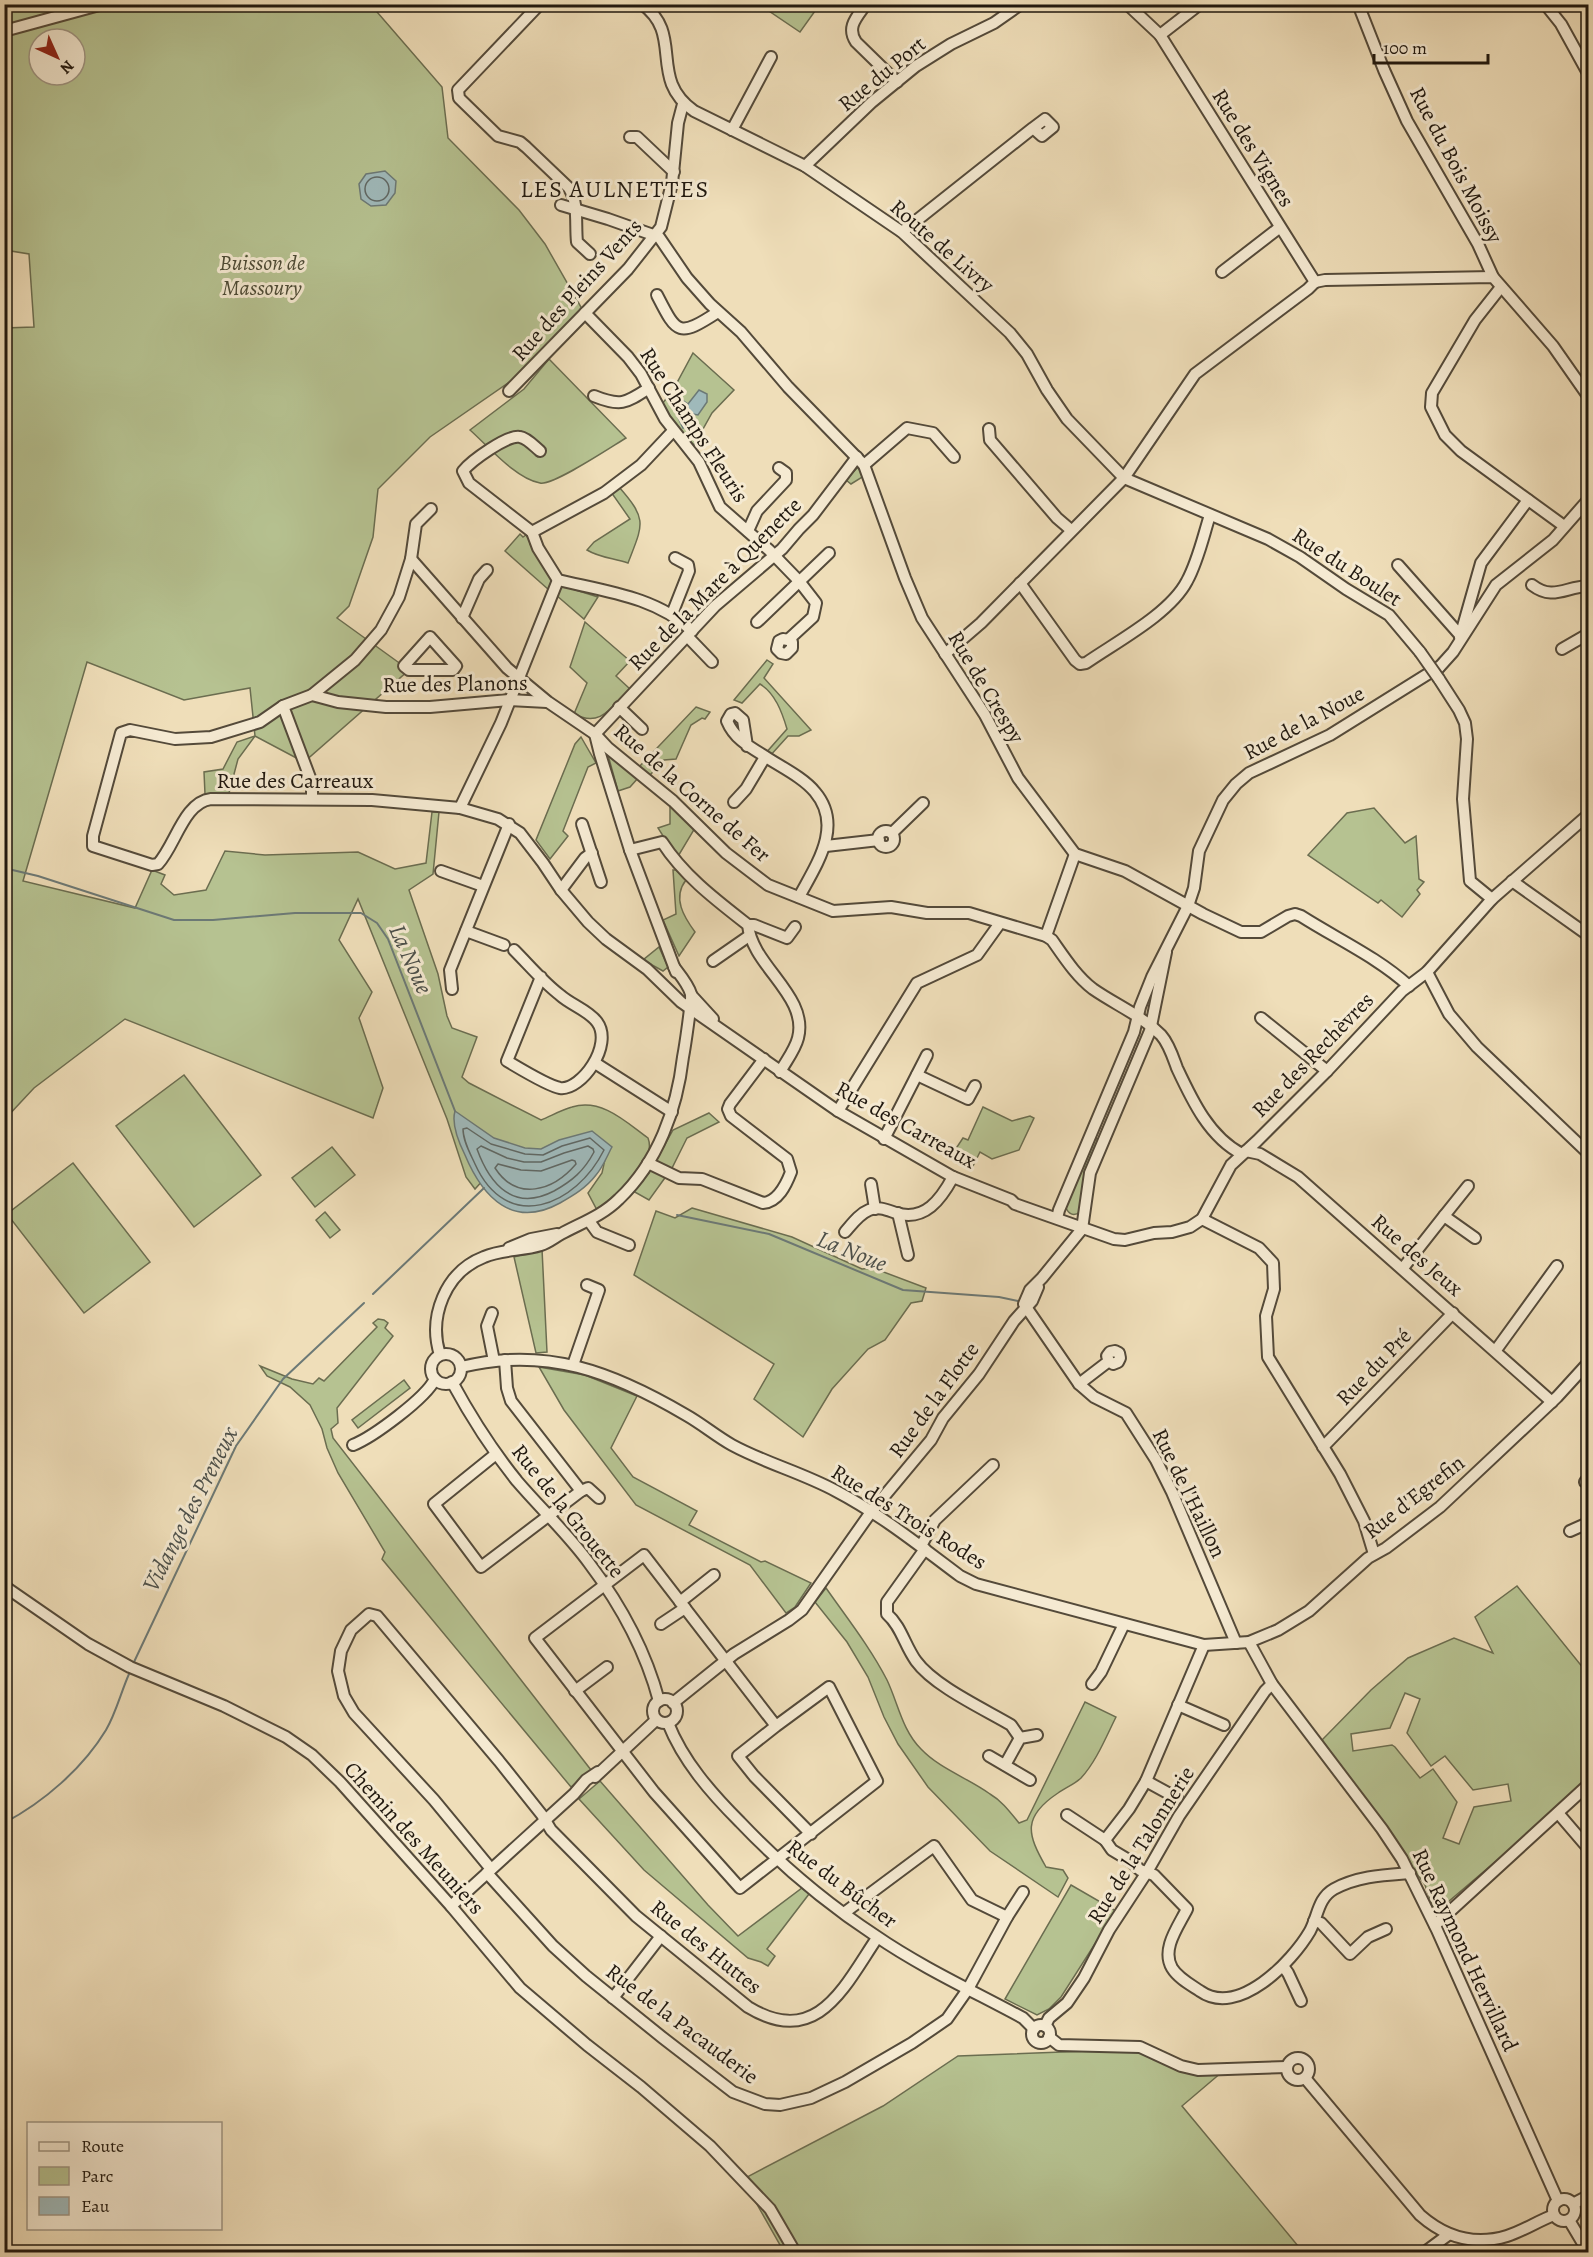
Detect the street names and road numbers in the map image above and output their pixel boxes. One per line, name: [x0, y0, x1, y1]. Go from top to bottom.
street label: Rue du Port: [832, 29, 932, 119]
street label: Rue du Bois Moissy: [1402, 82, 1510, 249]
street label: Rue des Vignes: [1205, 83, 1301, 213]
street label: Route de Livry: [884, 192, 1001, 300]
street label: Rue des Pleins Vents: [505, 212, 649, 368]
street label: Rue Champs Fleuris: [632, 341, 756, 509]
street label: Rue de la Mare à Quenette: [622, 491, 808, 677]
street label: Rue du Boulet: [1286, 520, 1408, 614]
street label: Rue de Crespy: [941, 625, 1031, 749]
street label: Rue des Planons: [382, 668, 528, 700]
street label: Rue de la Noue: [1238, 679, 1370, 767]
street label: Rue de la Corne de Fer: [607, 717, 777, 869]
street label: Rue des Carreaux: [217, 766, 374, 796]
street label: Rue des Rechèvres: [1245, 986, 1381, 1124]
street label: Rue des Carreaux: [830, 1074, 982, 1176]
street label: Rue des Jeux: [1365, 1207, 1470, 1304]
street label: Rue du Pré: [1330, 1322, 1418, 1412]
street label: Rue de la Flotte: [882, 1336, 986, 1464]
street label: Rue de l'Haillon: [1145, 1423, 1233, 1563]
street label: Rue de la Grouette: [505, 1438, 631, 1584]
street label: Rue d'Egrefin: [1357, 1448, 1471, 1546]
street label: Rue des Trois Rodes: [826, 1457, 992, 1577]
street label: Chemin des Meuniers: [337, 1755, 491, 1921]
street label: Rue de la Talonnerie: [1080, 1760, 1202, 1930]
street label: Rue du Bûcher: [781, 1832, 903, 1936]
street label: Rue Raymond Hervillard: [1405, 1844, 1525, 2057]
street label: Rue des Huttes: [644, 1893, 768, 2001]
street label: Rue de la Pacauderie: [599, 1957, 765, 2091]

